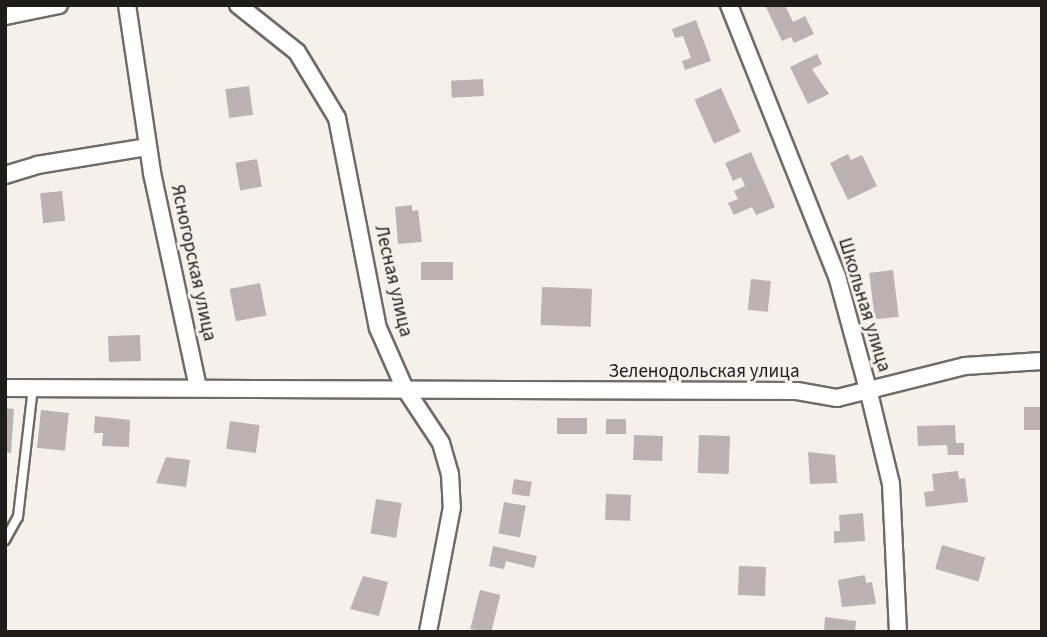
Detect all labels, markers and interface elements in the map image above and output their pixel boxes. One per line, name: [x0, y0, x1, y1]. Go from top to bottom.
street label: Ясногорская улица: [165, 183, 221, 343]
street label: Лесная улица: [369, 223, 417, 339]
street label: Школьная улица: [833, 235, 895, 375]
street label: Зеленодольская улица: [608, 361, 800, 383]

